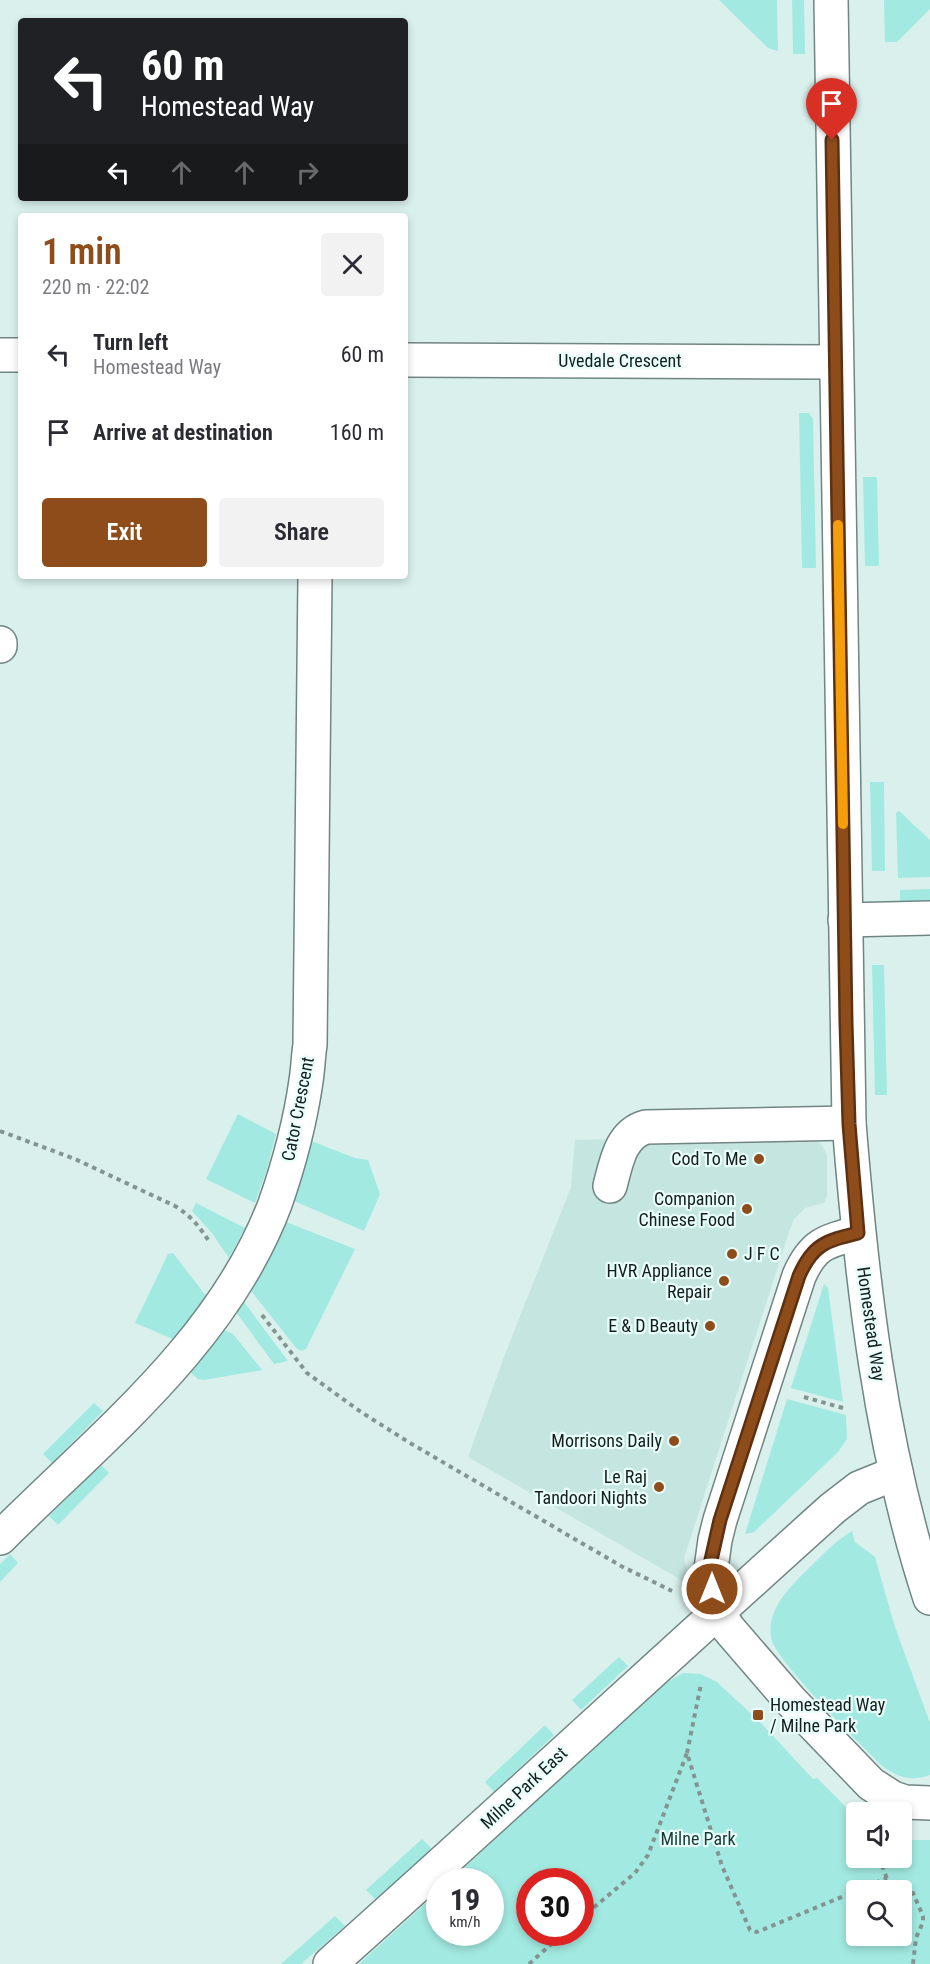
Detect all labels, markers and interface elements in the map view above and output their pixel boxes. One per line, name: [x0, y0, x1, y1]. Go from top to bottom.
text: 60 m: [141, 41, 224, 90]
icon: left: [42, 42, 120, 120]
pin: [806, 78, 857, 140]
icon: arrive: [815, 87, 848, 120]
text: Homestead Way: [141, 91, 314, 123]
icon: left: [102, 156, 135, 189]
icon: ahead: [165, 156, 198, 189]
icon: ahead: [228, 156, 261, 189]
icon: right: [291, 156, 324, 189]
text: 1 min: [42, 231, 122, 273]
button: close: [321, 233, 384, 296]
text: 220 m · 22:02: [42, 275, 149, 299]
text: Turn left: [93, 330, 168, 355]
icon: left: [42, 338, 75, 371]
text: 60 m: [341, 342, 384, 367]
street label: Uvedale Crescent: [558, 350, 682, 371]
text: Homestead Way: [93, 355, 221, 379]
icon: arrive: [42, 416, 75, 449]
text: Arrive at destination: [93, 420, 273, 445]
text: 160 m: [330, 420, 384, 445]
button: Exit: [42, 498, 207, 567]
button: Share: [219, 498, 384, 567]
street label: Cator Crescent: [277, 1055, 318, 1163]
place label: Cod To Me: [671, 1148, 747, 1169]
marker: Cod To Me: [752, 1152, 766, 1166]
place label: Companion Chinese Food: [639, 1188, 735, 1230]
marker: Companion Chinese Food: [740, 1202, 754, 1216]
place label: J F C: [744, 1243, 780, 1264]
marker: J F C: [725, 1247, 739, 1261]
place label: HVR Appliance Repair: [607, 1260, 713, 1302]
street label: Homestead Way: [853, 1265, 890, 1383]
marker: HVR Appliance Repair: [717, 1274, 731, 1288]
place label: E & D Beauty: [608, 1315, 698, 1336]
marker: E & D Beauty: [703, 1319, 717, 1333]
place label: Morrisons Daily: [551, 1430, 662, 1451]
marker: Morrisons Daily: [667, 1434, 681, 1448]
place label: Le Raj Tandoori Nights: [534, 1466, 647, 1508]
marker: Le Raj Tandoori Nights: [652, 1480, 666, 1494]
position arrow: [680, 1557, 744, 1621]
place label: Homestead Way / Milne Park: [770, 1694, 886, 1736]
marker: Homestead Way / Milne Park: [751, 1708, 765, 1722]
street label: Milne Park East: [476, 1742, 571, 1833]
map controls: [846, 1802, 912, 1946]
button: sound: [846, 1802, 912, 1868]
park label: Milne Park: [660, 1828, 736, 1849]
speed limit sign: 30: [516, 1868, 594, 1946]
button: search: [846, 1880, 912, 1946]
text: 19: [450, 1882, 480, 1917]
text: km/h: [450, 1913, 480, 1931]

